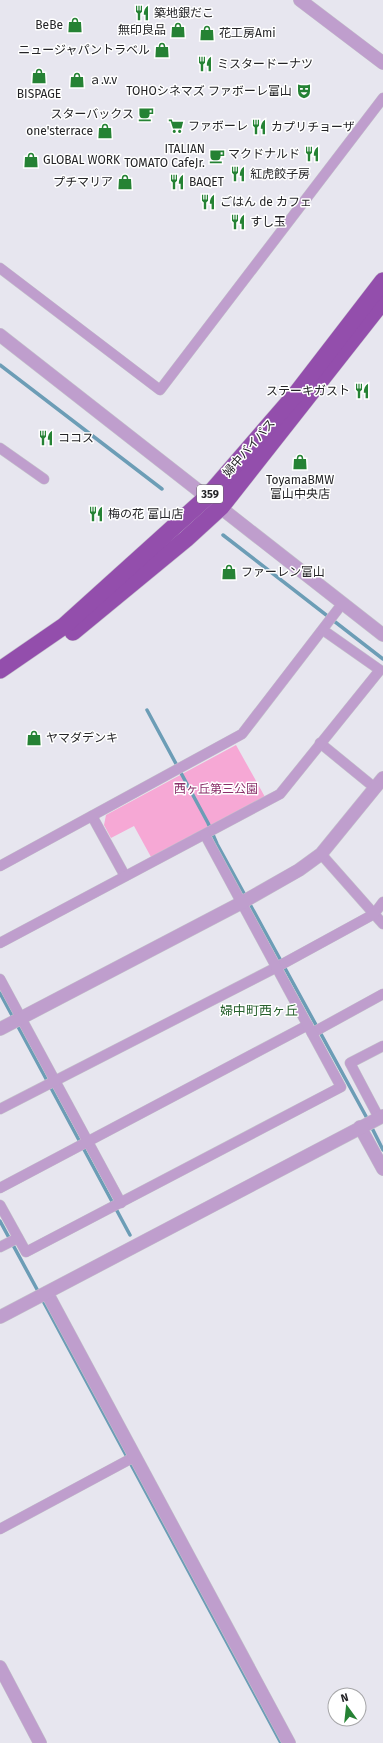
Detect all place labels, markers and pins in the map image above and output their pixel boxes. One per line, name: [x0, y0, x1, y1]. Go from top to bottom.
restaurant icon: 築地銀だこ: [133, 4, 151, 22]
place label: 築地銀だこ: [154, 6, 214, 20]
shop icon: BeBe: [66, 16, 84, 34]
place label: BeBe: [35, 18, 63, 32]
shop icon: 無印良品: [169, 21, 187, 39]
place label: 無印良品: [118, 23, 166, 37]
shop icon: 花工房Ami: [198, 24, 216, 42]
place label: 花工房Ami: [219, 26, 276, 40]
shop icon: ニュージャパントラベル: [153, 41, 171, 59]
place label: ニュージャパントラベル: [18, 43, 150, 57]
restaurant icon: ミスタードーナツ: [196, 55, 214, 73]
place label: ミスタードーナツ: [217, 57, 313, 71]
shop icon: BISPAGE: [30, 67, 48, 85]
shop icon: ａ.v.v: [68, 71, 86, 89]
place label: ａ.v.v: [89, 73, 117, 87]
theatre icon: TOHOシネマズ ファボーレ富山: [295, 82, 313, 100]
place label: TOHOシネマズ ファボーレ富山: [126, 84, 292, 98]
place label: BISPAGE: [17, 87, 61, 101]
cafe icon: スターバックス: [137, 105, 155, 123]
place label: スターバックス: [50, 107, 134, 121]
supermarket icon: ファボーレ: [167, 117, 185, 135]
restaurant icon: カプリチョーザ: [250, 118, 268, 136]
place label: ファボーレ: [188, 119, 248, 133]
place label: カプリチョーザ: [271, 120, 355, 134]
shop icon: one'sterrace: [96, 122, 114, 140]
place label: one'sterrace: [26, 124, 93, 138]
place label: ITALIAN TOMATO CafeJr.: [124, 142, 205, 170]
restaurant icon: マクドナルド: [303, 145, 321, 163]
cafe icon: ITALIAN TOMATO CafeJr.: [208, 147, 226, 165]
place label: マクドナルド: [228, 147, 300, 161]
shop icon: GLOBAL WORK: [22, 151, 40, 169]
place label: GLOBAL WORK: [43, 153, 121, 167]
restaurant icon: 紅虎餃子房: [229, 165, 247, 183]
place label: 紅虎餃子房: [250, 167, 310, 181]
shop icon: プチマリア: [116, 173, 134, 191]
restaurant icon: BAQET: [168, 173, 186, 191]
place label: プチマリア: [53, 175, 113, 189]
place label: BAQET: [189, 175, 225, 189]
restaurant icon: ごはん de カフェ: [199, 193, 217, 211]
place label: ごはん de カフェ: [220, 195, 312, 209]
restaurant icon: すし玉: [229, 213, 247, 231]
place label: すし玉: [250, 215, 286, 229]
restaurant icon: ステーキガスト: [353, 382, 371, 400]
place label: ステーキガスト: [266, 384, 350, 398]
restaurant icon: ココス: [37, 429, 55, 447]
place label: ココス: [58, 431, 94, 445]
shop icon: ToyamaBMW 富山中央店: [291, 453, 309, 471]
place label: ToyamaBMW 富山中央店: [266, 473, 334, 501]
restaurant icon: 梅の花 富山店: [87, 505, 105, 523]
place label: 梅の花 富山店: [108, 507, 183, 521]
shop icon: ファーレン富山: [220, 563, 238, 581]
place label: ファーレン富山: [241, 565, 325, 579]
shop icon: ヤマダデンキ: [25, 729, 43, 747]
place label: ヤマダデンキ: [46, 731, 118, 745]

